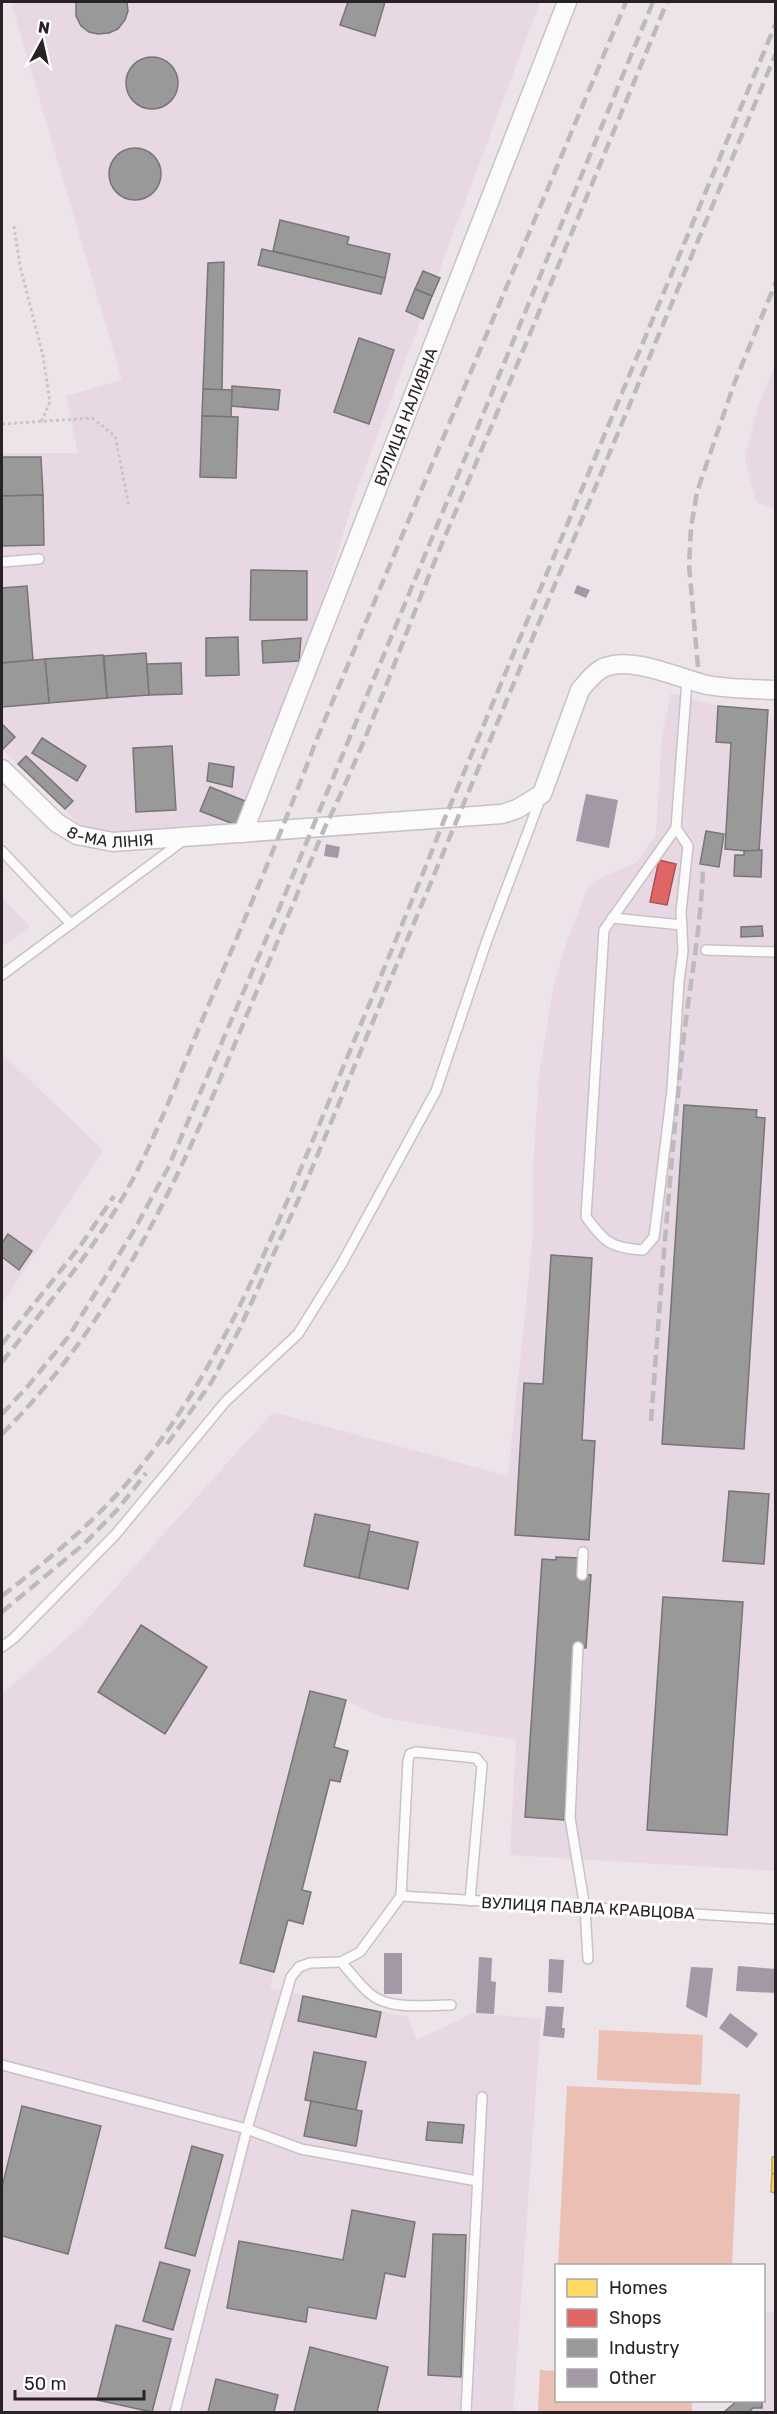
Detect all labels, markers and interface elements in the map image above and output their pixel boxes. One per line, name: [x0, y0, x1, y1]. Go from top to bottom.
north arrow: [12, 12, 72, 72]
text: N: [37, 17, 51, 38]
street label: ВУЛИЦЯ НАЛИВНА: [370, 344, 441, 489]
street label: 8-МА ЛІНІЯ: [64, 822, 154, 852]
street label: ВУЛИЦЯ ПАВЛА КРАВЦОВА: [481, 1893, 695, 1923]
legend: [555, 2264, 765, 2402]
text: Homes: [609, 2277, 667, 2299]
text: Shops: [609, 2307, 661, 2329]
text: Industry: [609, 2337, 679, 2359]
scale bar: [15, 2363, 144, 2401]
text: Other: [609, 2367, 656, 2389]
text: 50 m: [24, 2373, 67, 2395]

